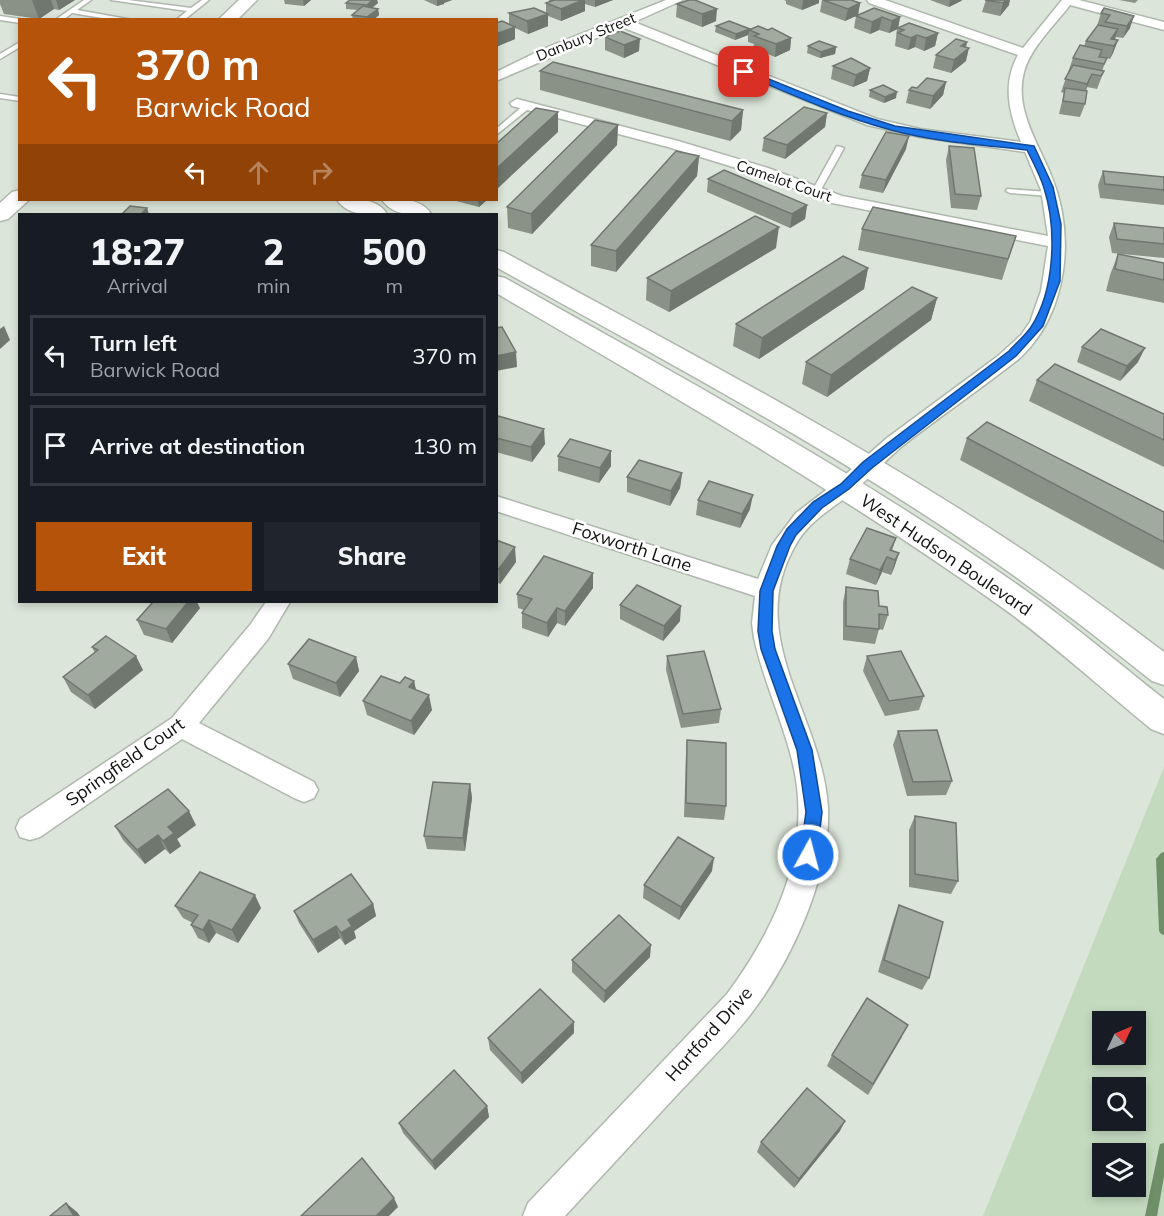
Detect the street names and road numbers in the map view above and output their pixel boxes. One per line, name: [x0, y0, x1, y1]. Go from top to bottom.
street label: Danbury Street: [533, 8, 638, 65]
street label: Camelot Court: [734, 155, 834, 206]
street label: West Hudson Boulevard: [856, 488, 1037, 621]
street label: Foxworth Lane: [569, 516, 695, 577]
street label: Springfield Court: [61, 712, 189, 811]
street label: Hartford Drive: [660, 982, 757, 1086]

